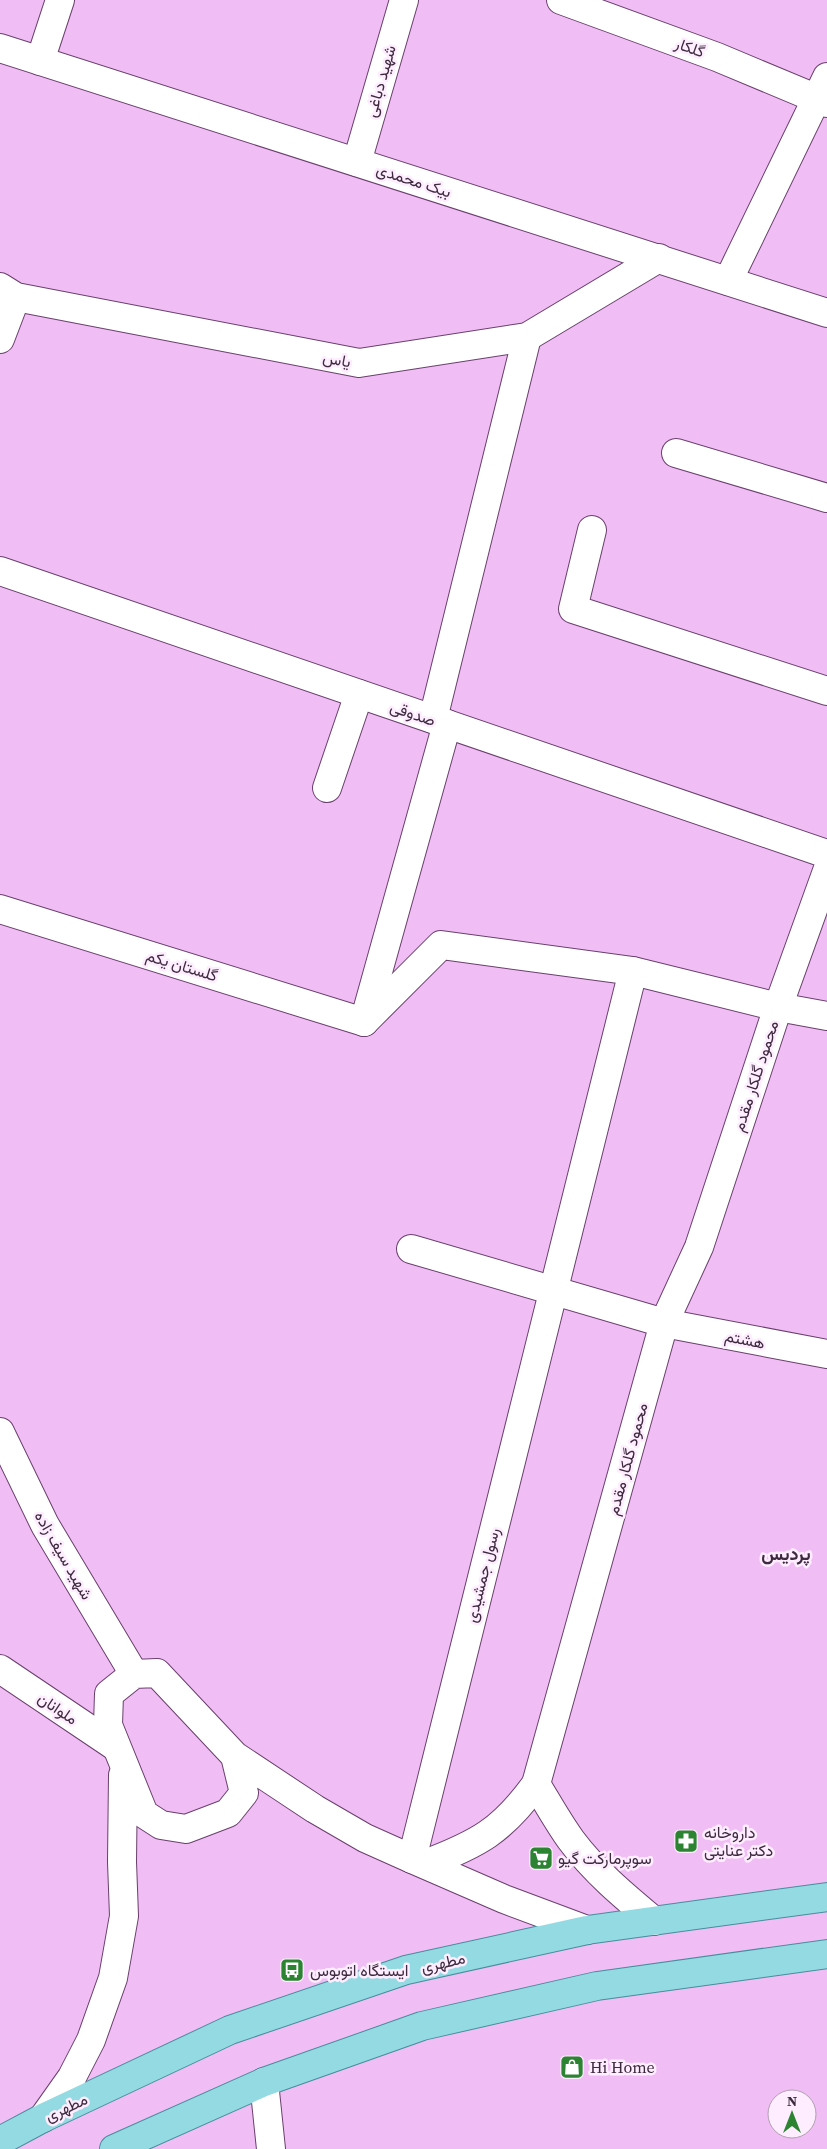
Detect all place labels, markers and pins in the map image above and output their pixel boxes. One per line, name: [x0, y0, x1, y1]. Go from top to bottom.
place label: داروخانه دکتر عنایتی: [704, 1821, 773, 1861]
pharmacy icon: داروخانه دکتر عنایتی: [673, 1828, 699, 1854]
supermarket icon: سوپرمارکت گیو: [528, 1845, 554, 1871]
place label: سوپرمارکت گیو: [558, 1847, 652, 1870]
bus stop icon: ایستگاه اتوبوس: [279, 1957, 305, 1983]
place label: ایستگاه اتوبوس: [310, 1959, 408, 1981]
shop icon: Hi Home: [559, 2054, 585, 2080]
place label: Hi Home: [590, 2056, 655, 2078]

